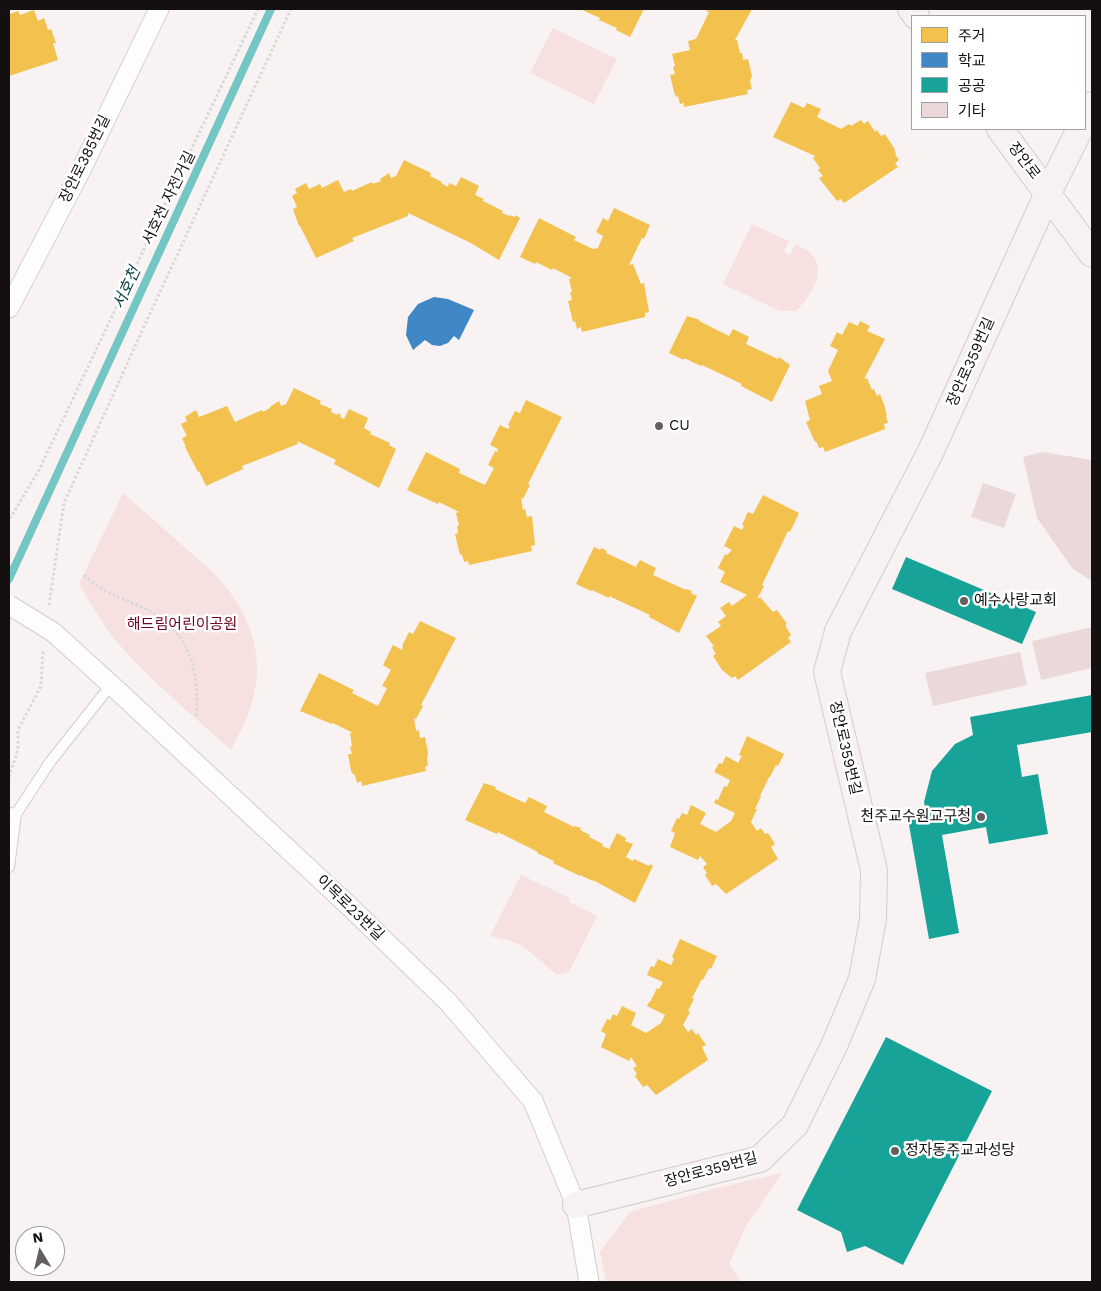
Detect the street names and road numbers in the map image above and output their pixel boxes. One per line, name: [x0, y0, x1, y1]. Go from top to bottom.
street label: 장안로385번길: [56, 112, 114, 206]
street label: 장안로: [1004, 139, 1044, 183]
street label: 서호천 자전거길: [139, 148, 199, 248]
street label: 장안로359번길: [943, 315, 999, 409]
street label: 장안로359번길: [825, 699, 865, 797]
street label: 이목로23번길: [313, 871, 387, 945]
street label: 장안로359번길: [662, 1149, 760, 1191]

